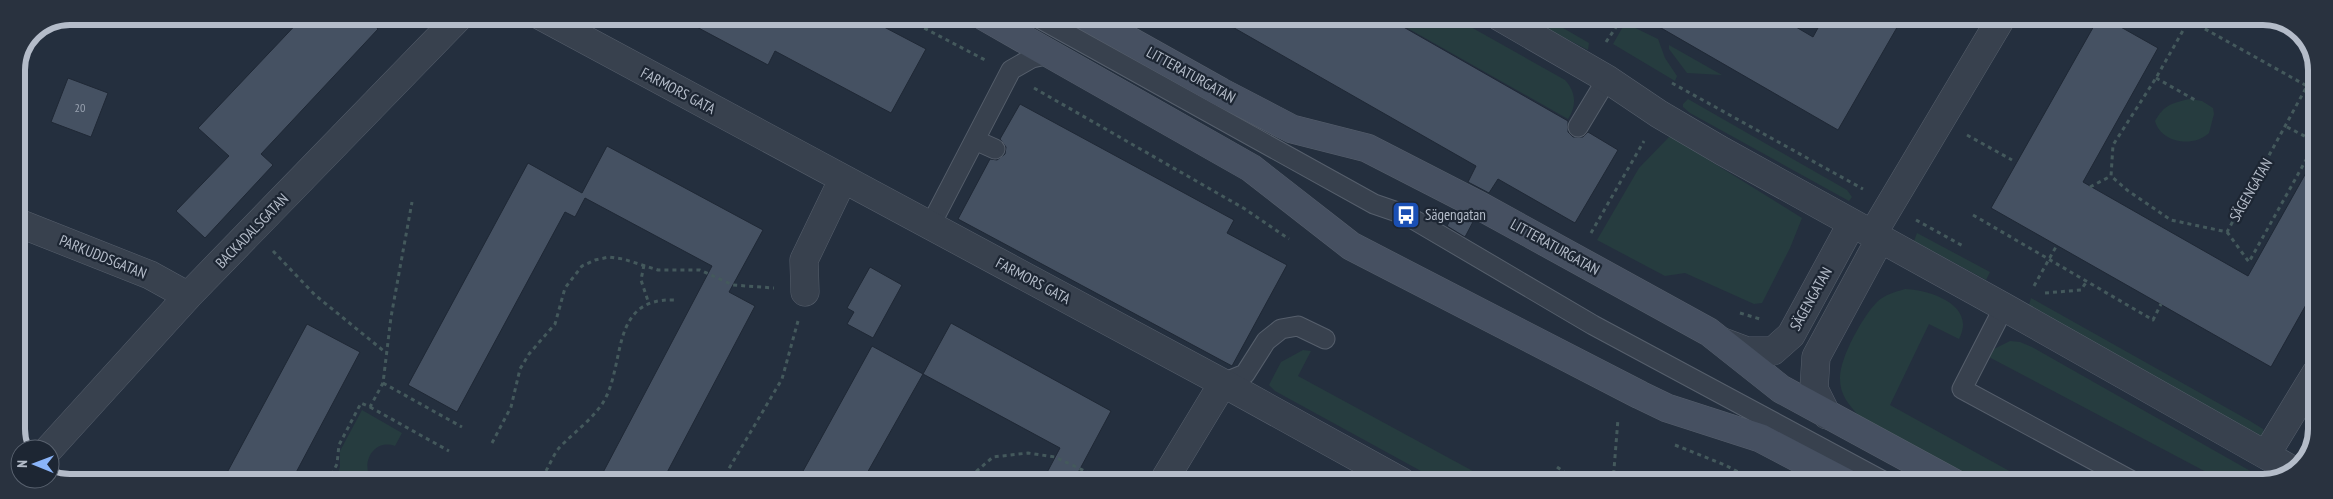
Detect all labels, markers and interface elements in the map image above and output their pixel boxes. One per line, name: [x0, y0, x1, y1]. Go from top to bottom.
street label: LITTERATURGATAN: [1143, 42, 1239, 107]
street label: FARMORS GATA: [638, 63, 720, 119]
house number: 20: [75, 100, 85, 115]
street label: SÄGENGATAN: [2225, 155, 2276, 225]
street label: BACKADALSGATAN: [211, 189, 292, 272]
bus stop icon: Sägengatan: [1391, 200, 1421, 230]
place label: Sägengatan: [1425, 205, 1486, 224]
street label: LITTERATURGATAN: [1507, 214, 1603, 279]
street label: PARKUDDSGATAN: [57, 230, 150, 283]
street label: FARMORS GATA: [993, 253, 1075, 309]
street label: SÄGENGATAN: [1785, 264, 1836, 334]
north arrow: [10, 439, 60, 489]
text: N: [13, 460, 31, 468]

